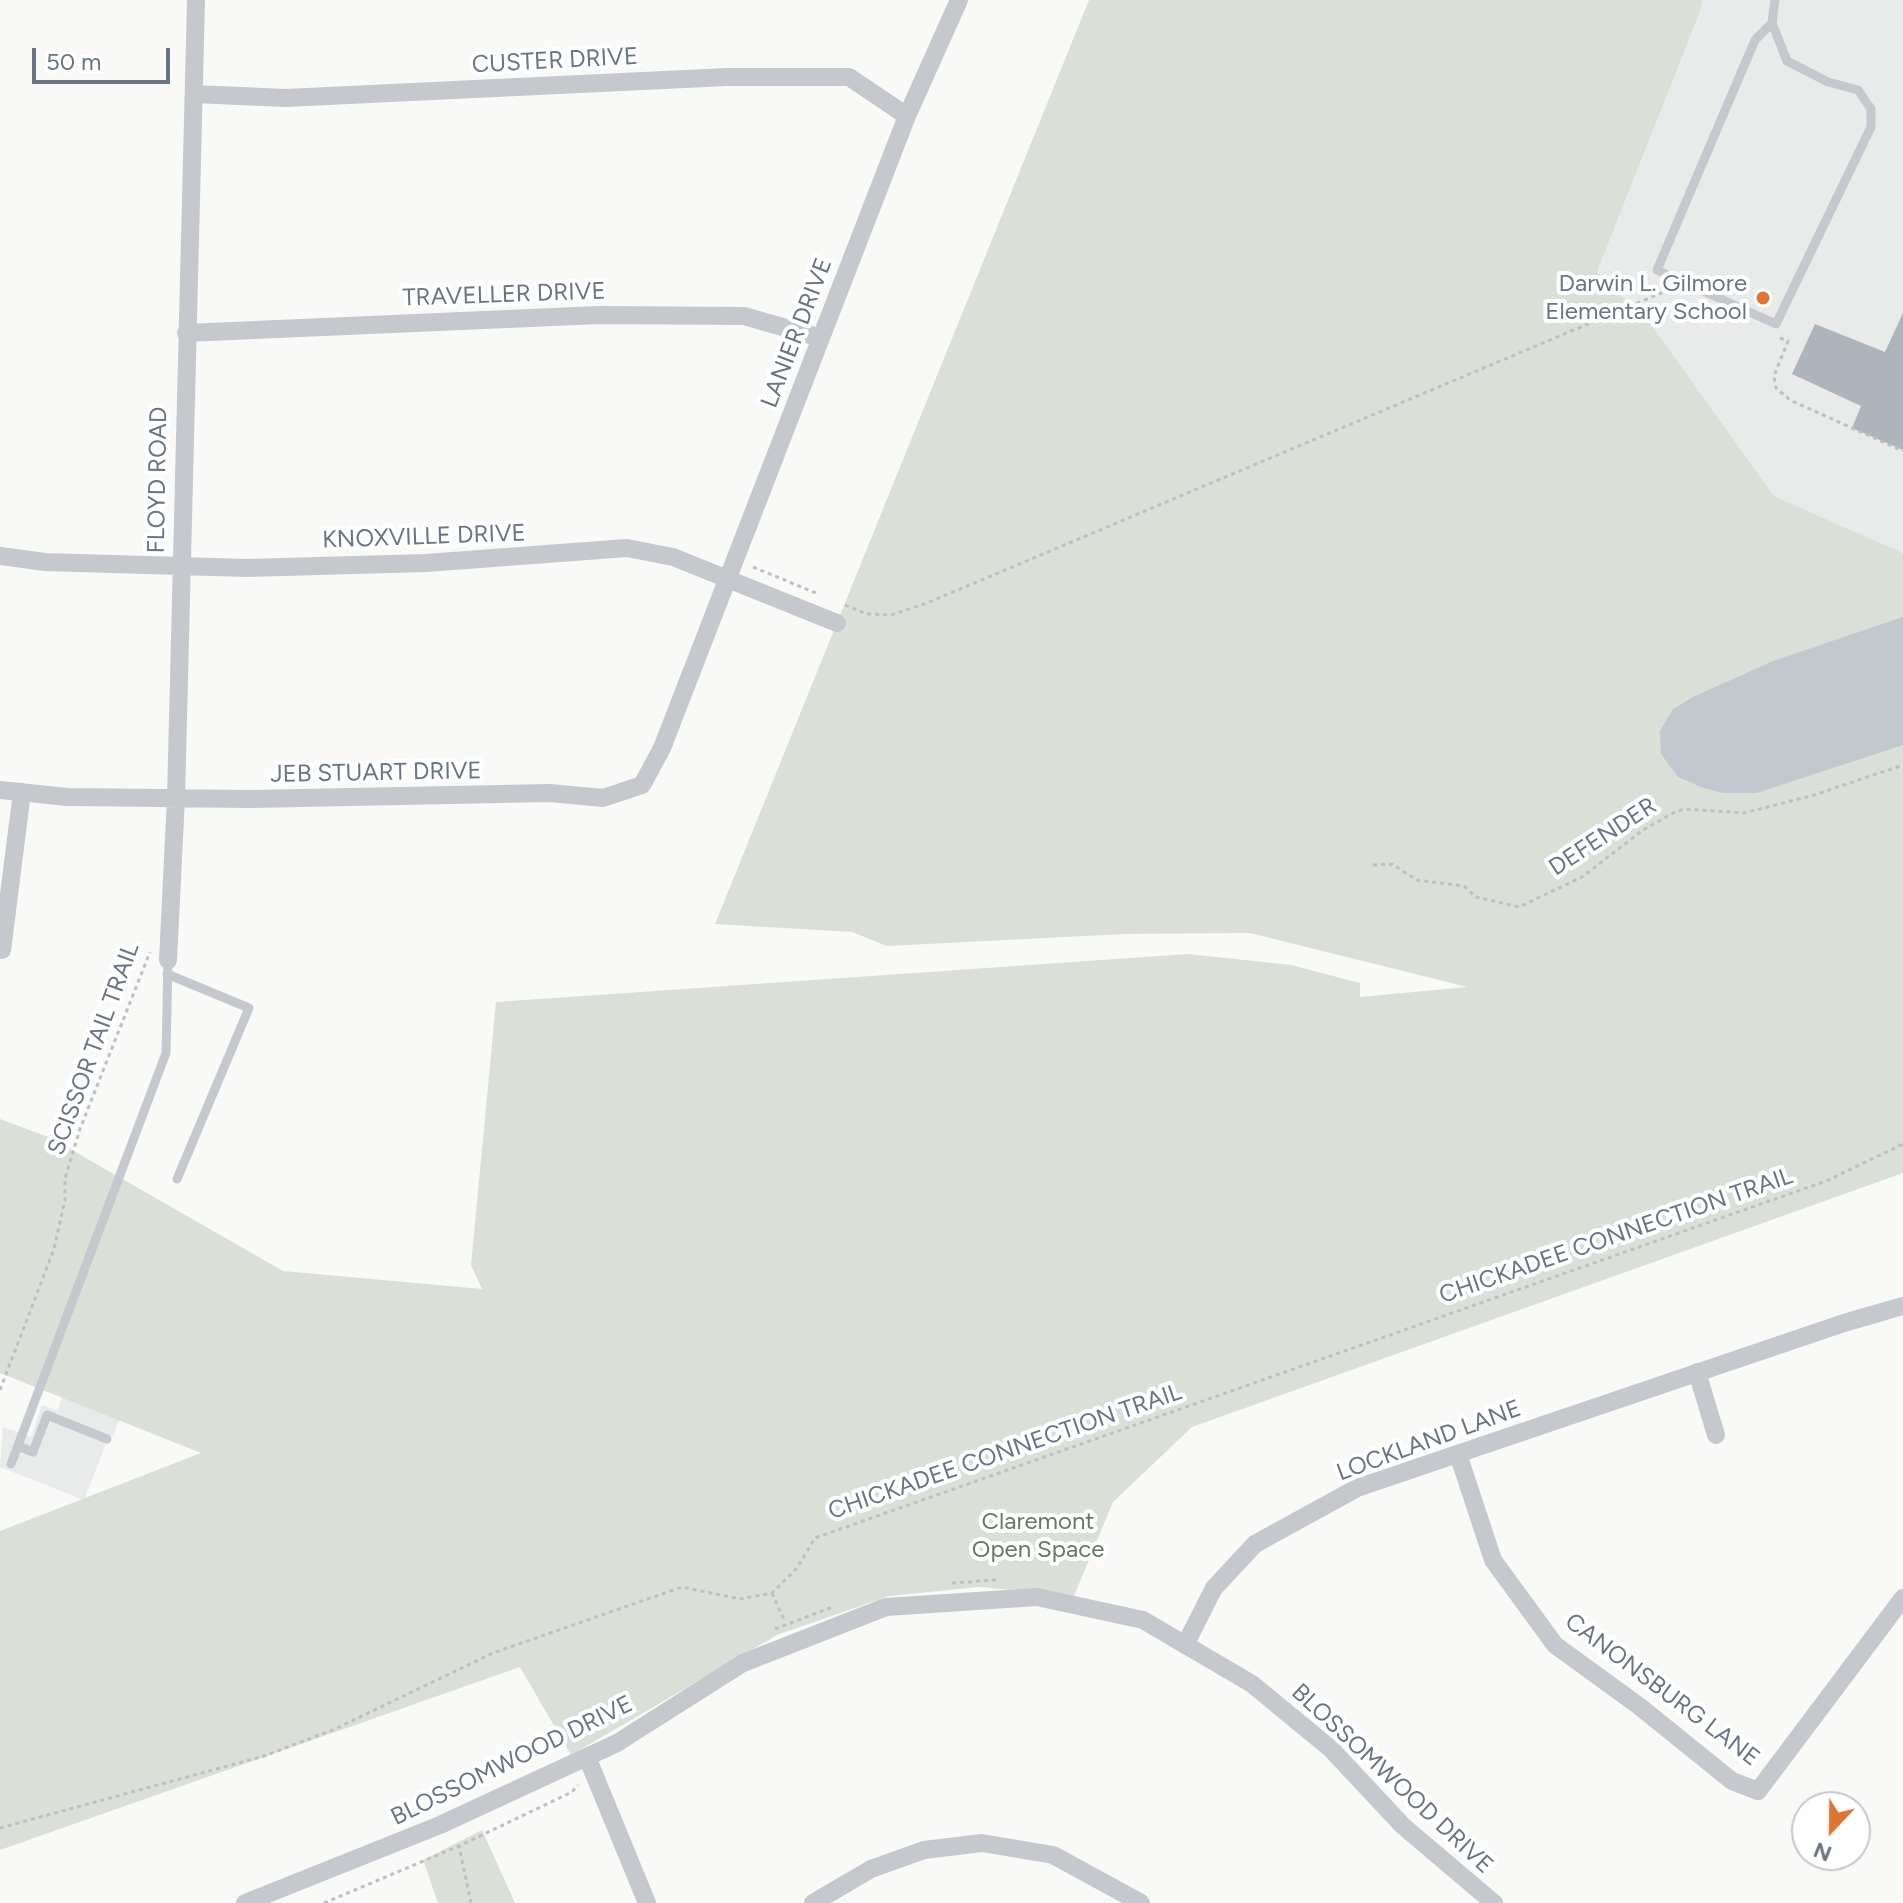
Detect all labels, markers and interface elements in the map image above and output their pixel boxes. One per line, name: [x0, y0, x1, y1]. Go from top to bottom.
scale bar: [36, 32, 174, 82]
street label: CUSTER DRIVE: [471, 42, 639, 80]
text: 50 m: [46, 47, 102, 76]
street label: LANIER DRIVE: [755, 254, 839, 412]
place label: Darwin L. Gilmore Elementary School: [1545, 270, 1747, 326]
street label: TRAVELLER DRIVE: [402, 277, 606, 313]
marker: Darwin L. Gilmore Elementary School: [1754, 289, 1772, 307]
street label: FLOYD ROAD: [142, 406, 174, 554]
street label: KNOXVILLE DRIVE: [322, 519, 526, 555]
street label: JEB STUART DRIVE: [270, 757, 482, 789]
street label: DEFENDER: [1544, 792, 1662, 882]
street label: SCISSOR TAIL TRAIL: [42, 939, 146, 1159]
street label: CHICKADEE CONNECTION TRAIL: [1435, 1162, 1797, 1310]
street label: CHICKADEE CONNECTION TRAIL: [824, 1378, 1186, 1526]
street label: LOCKLAND LANE: [1333, 1394, 1525, 1488]
park label: Claremont Open Space: [972, 1508, 1104, 1564]
street label: CANONSBURG LANE: [1559, 1607, 1765, 1773]
street label: BLOSSOMWOOD DRIVE: [1285, 1678, 1499, 1880]
street label: BLOSSOMWOOD DRIVE: [386, 1690, 638, 1832]
north arrow: [1791, 1791, 1871, 1871]
text: N: [1810, 1836, 1836, 1868]

